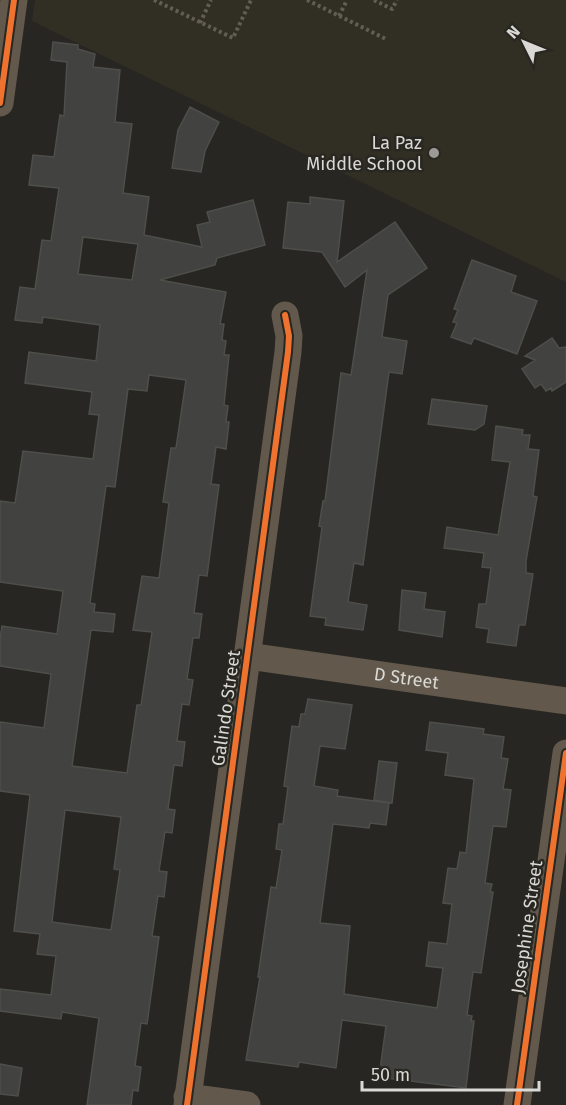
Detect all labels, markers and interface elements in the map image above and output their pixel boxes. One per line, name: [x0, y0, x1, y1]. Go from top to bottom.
north arrow: [494, 12, 554, 72]
text: N: [503, 22, 524, 42]
place label: La Paz Middle School: [306, 132, 422, 175]
marker: La Paz Middle School: [427, 146, 441, 160]
street label: Galindo Street: [207, 648, 245, 767]
street label: D Street: [373, 663, 441, 694]
street label: Josephine Street: [507, 858, 547, 995]
scale bar: [362, 1054, 539, 1092]
text: 50 m: [371, 1064, 410, 1086]

